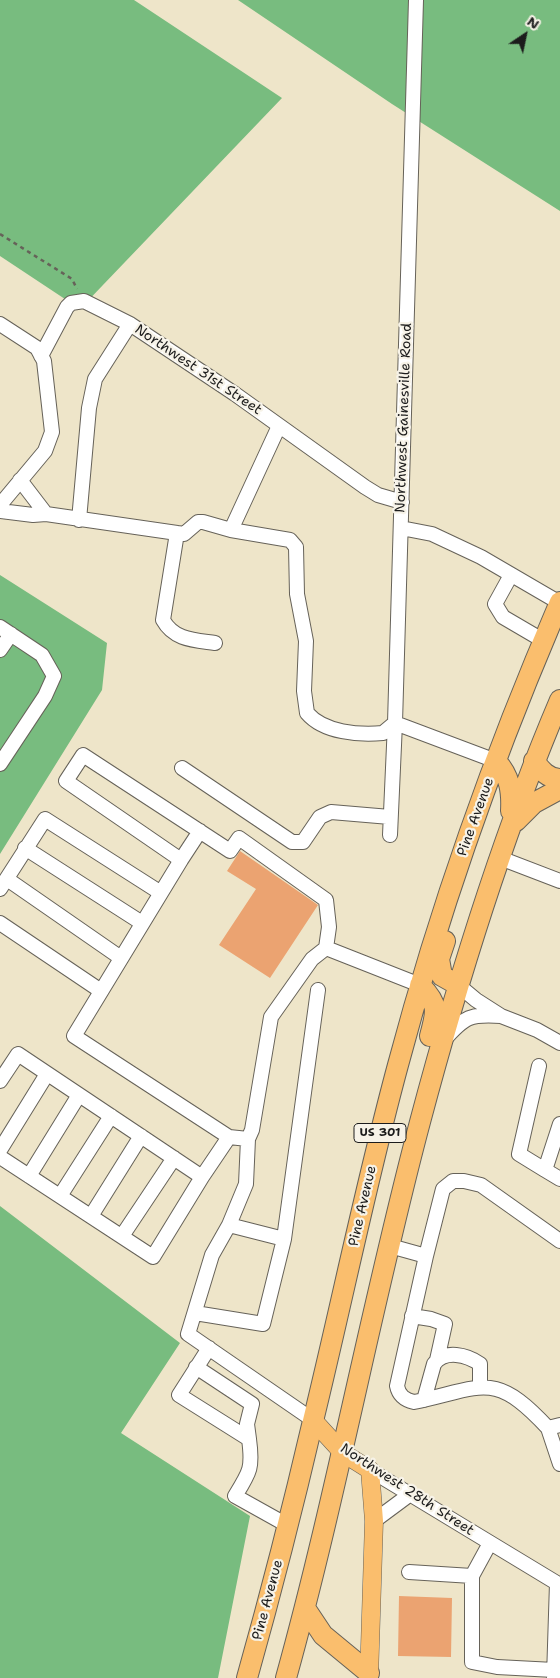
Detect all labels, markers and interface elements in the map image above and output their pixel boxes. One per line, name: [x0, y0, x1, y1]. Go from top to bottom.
north arrow: [500, 10, 550, 60]
text: N: [524, 12, 543, 33]
street label: Northwest 31st Street: [131, 321, 265, 419]
street label: Northwest Gainesville Road: [392, 323, 416, 513]
street label: Pine Avenue: [454, 775, 498, 859]
road number: US 301: [354, 1124, 406, 1142]
street label: Pine Avenue: [346, 1164, 380, 1248]
street label: Northwest 28th Street: [337, 1440, 477, 1540]
street label: Pine Avenue: [249, 1558, 287, 1642]

